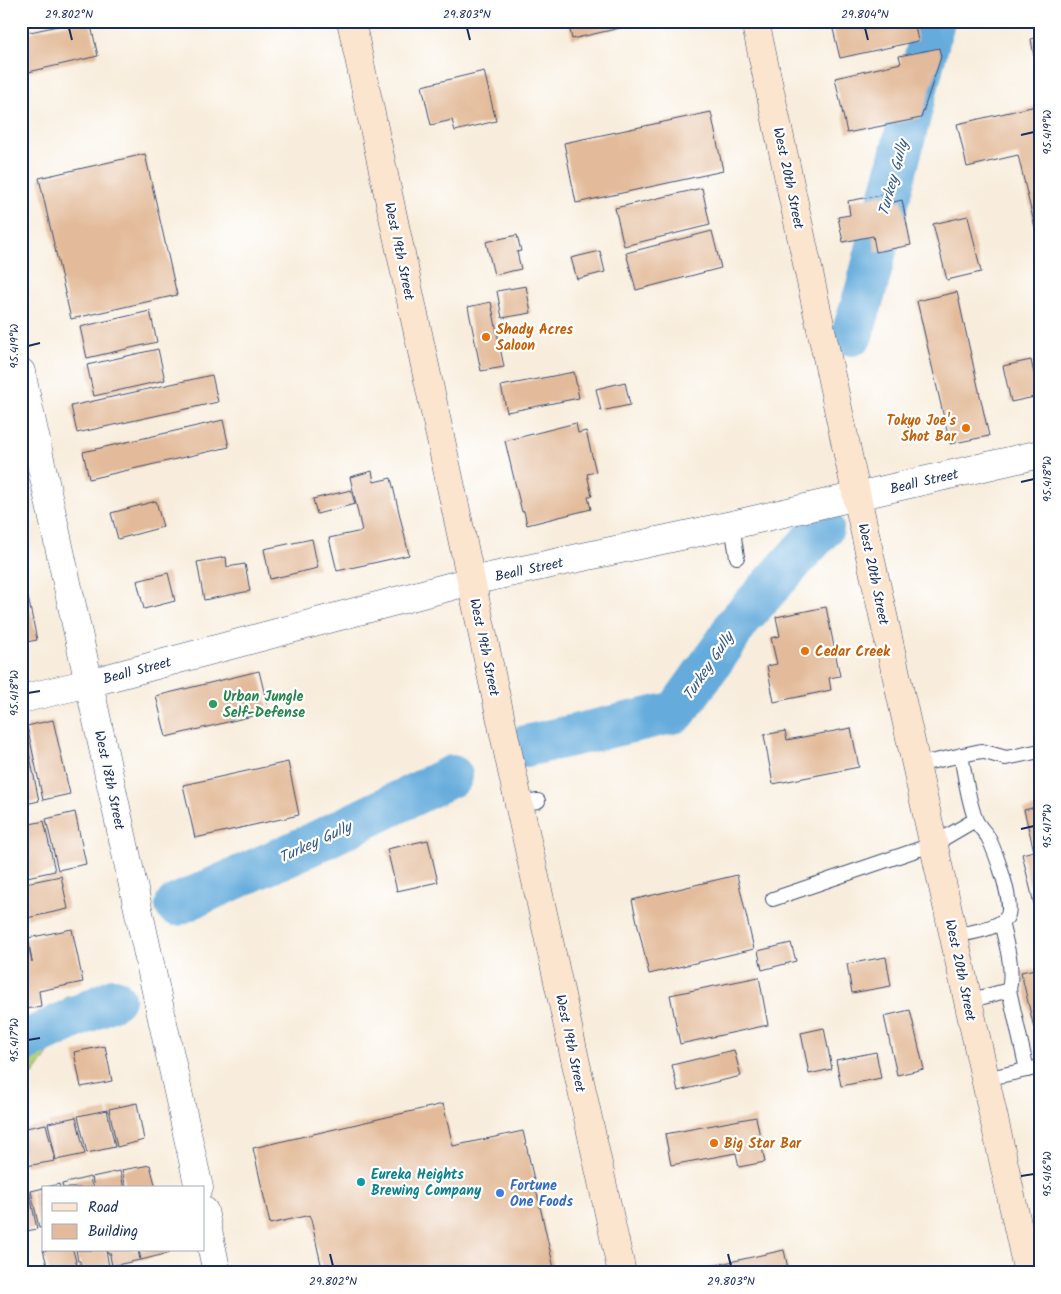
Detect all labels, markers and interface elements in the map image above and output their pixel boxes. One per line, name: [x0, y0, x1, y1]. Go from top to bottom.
text: 29.802°N: [45, 5, 93, 24]
text: 29.803°N: [443, 5, 491, 24]
text: 29.804°N: [841, 5, 889, 24]
text: 95.419°W: [1038, 110, 1057, 154]
street label: West 20th Street: [767, 125, 810, 232]
water label: Turkey Gully: [872, 136, 916, 219]
street label: West 19th Street: [378, 200, 420, 303]
place label: Shady Acres Saloon: [496, 319, 574, 357]
text: 95.419°W: [5, 324, 24, 368]
marker: Shady Acres Saloon: [480, 331, 492, 343]
place label: Tokyo Joe's Shot Bar: [886, 410, 957, 448]
marker: Tokyo Joe's Shot Bar: [960, 422, 972, 434]
text: 95.418°W: [1038, 456, 1057, 502]
street label: Beall Street: [888, 463, 961, 501]
street label: West 20th Street: [852, 521, 895, 628]
street label: Beall Street: [493, 552, 566, 588]
street label: West 19th Street: [463, 596, 505, 699]
water label: Turkey Gully: [677, 626, 742, 706]
place label: Cedar Creek: [815, 641, 891, 663]
marker: Cedar Creek: [799, 645, 811, 657]
street label: Beall Street: [101, 651, 174, 691]
text: 95.418°W: [5, 670, 24, 716]
place label: Urban Jungle Self-Defense: [223, 686, 305, 724]
marker: Urban Jungle Self-Defense: [207, 698, 219, 710]
street label: West 18th Street: [88, 728, 130, 833]
text: 95.417°W: [1038, 804, 1057, 848]
water label: Turkey Gully: [275, 815, 358, 870]
street label: West 20th Street: [939, 917, 982, 1024]
street label: West 19th Street: [549, 992, 591, 1095]
text: 95.417°W: [5, 1018, 24, 1062]
place label: Big Star Bar: [724, 1133, 802, 1155]
marker: Big Star Bar: [708, 1137, 720, 1149]
text: 95.416°W: [1038, 1151, 1057, 1197]
place label: Eureka Heights Brewing Company: [371, 1164, 482, 1202]
place label: Fortune One Foods: [510, 1175, 574, 1213]
marker: Eureka Heights Brewing Company: [355, 1176, 367, 1188]
legend: [42, 1186, 205, 1252]
marker: Fortune One Foods: [494, 1187, 506, 1199]
text: Road: [88, 1196, 119, 1220]
text: Building: [88, 1220, 138, 1244]
text: 29.802°N: [309, 1272, 357, 1291]
text: 29.803°N: [707, 1272, 755, 1291]

